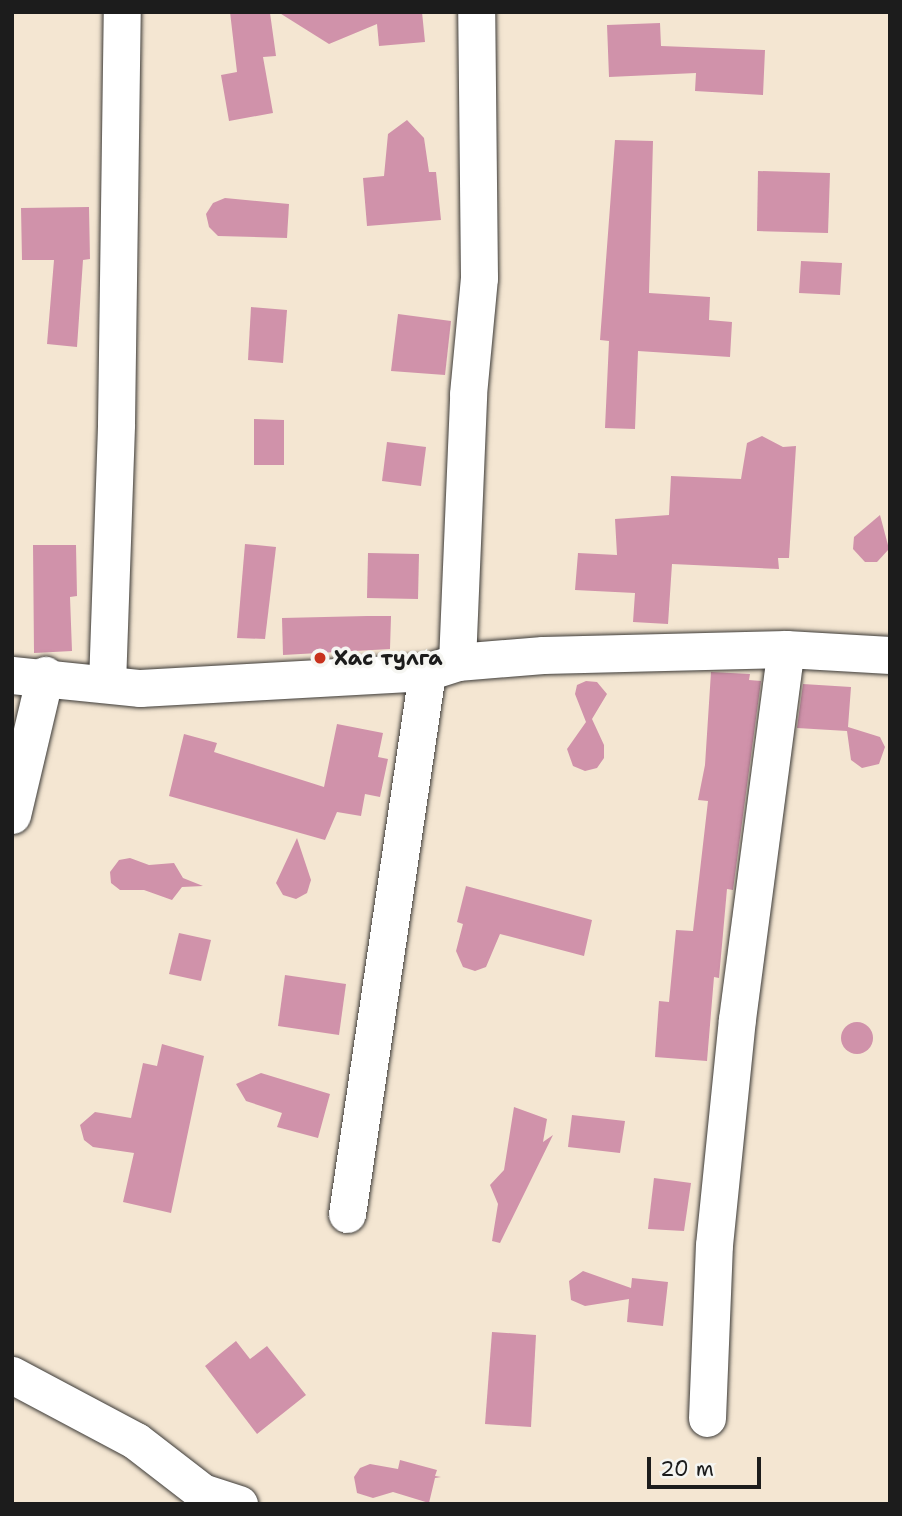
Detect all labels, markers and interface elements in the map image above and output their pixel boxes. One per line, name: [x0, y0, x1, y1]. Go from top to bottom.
place label: Хас тулга: [334, 645, 443, 671]
marker: Хас тулга: [312, 650, 328, 666]
scale bar: [650, 1442, 764, 1486]
text: 20 m: [660, 1455, 714, 1483]

